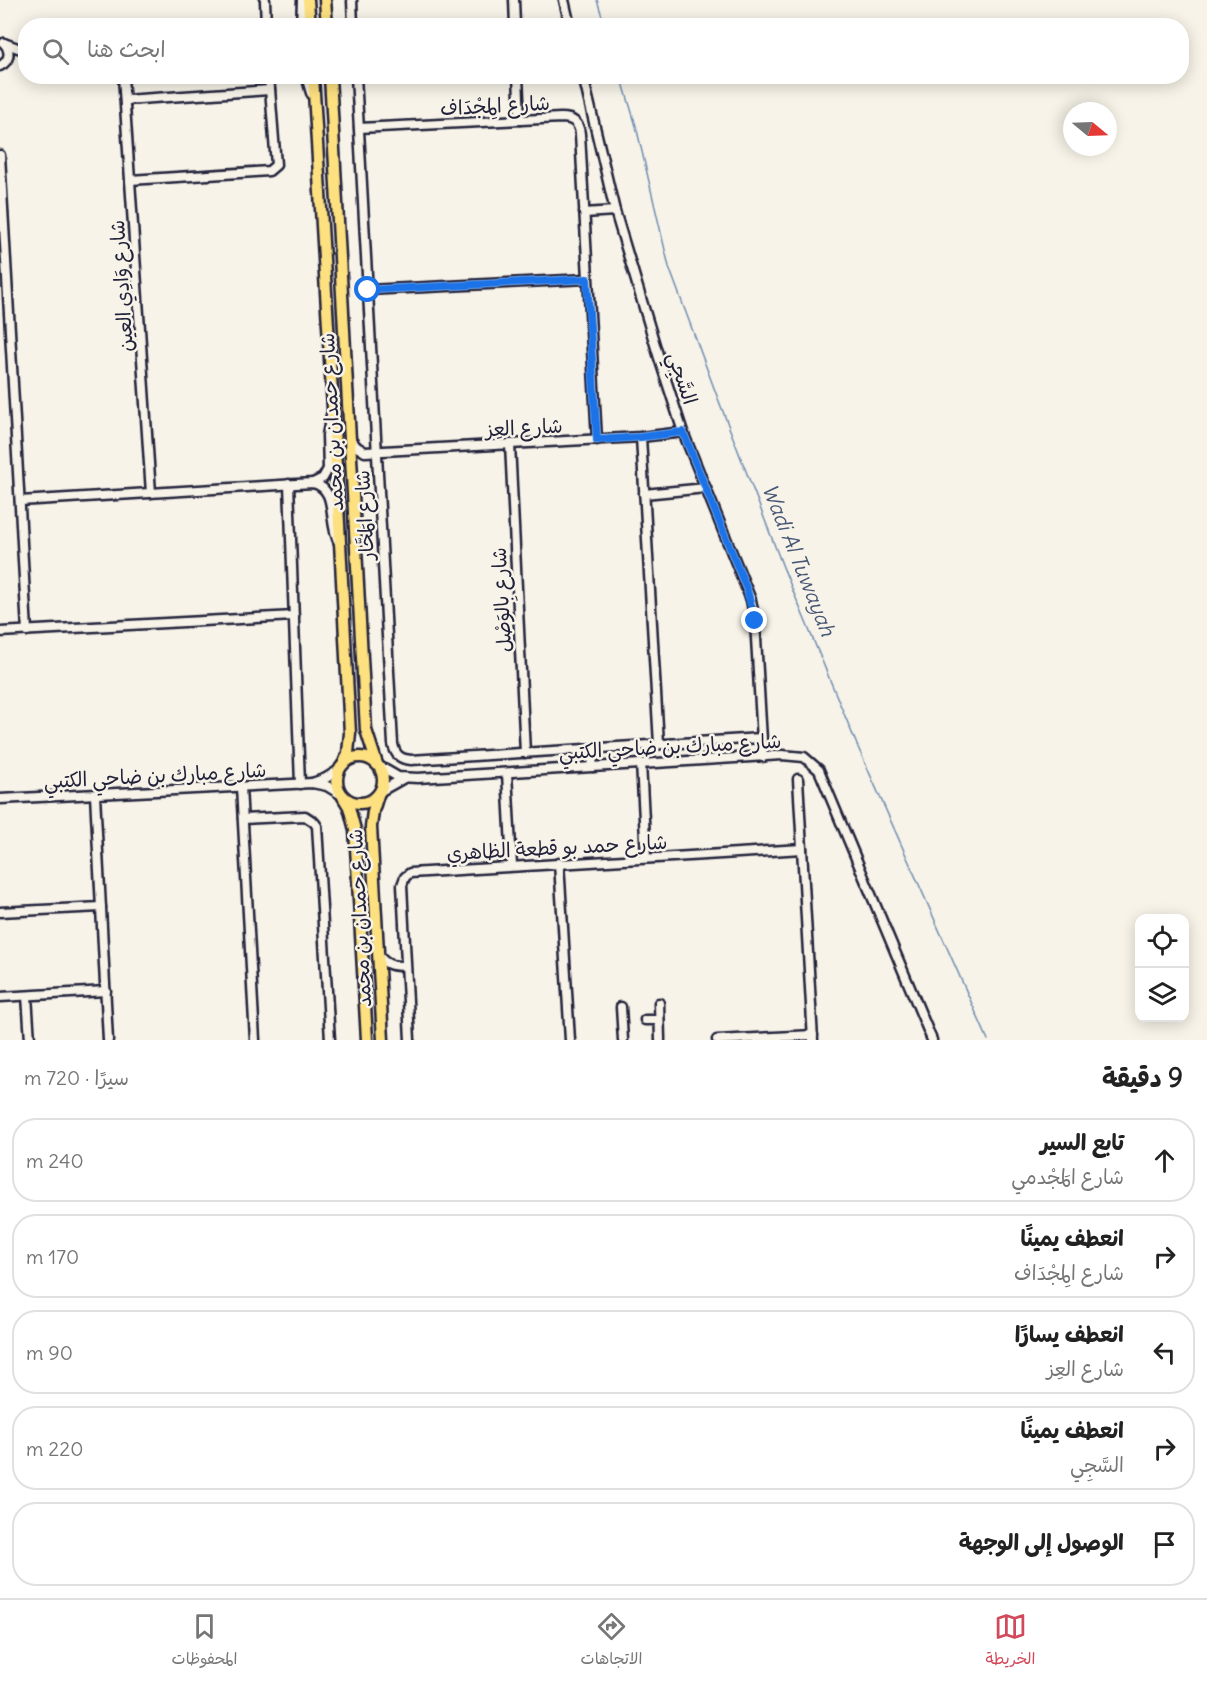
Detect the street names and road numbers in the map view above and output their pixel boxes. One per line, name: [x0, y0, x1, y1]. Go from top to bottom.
street label: شارع المِجْدَاف: [439, 90, 551, 123]
street label: شارع وَادِي العين: [104, 219, 141, 353]
street label: شارع حمدان بن محمد: [314, 332, 350, 512]
street label: السَّجِي: [657, 348, 703, 409]
street label: شارع العِز: [483, 412, 563, 444]
street label: شارع المَحَّار: [349, 469, 381, 563]
street label: شارع بِالوَصْل: [486, 547, 521, 653]
street label: شارع مبارك بن ضاحي الكتبي: [558, 728, 782, 770]
street label: شارع مبارك بن ضاحي الكتبي: [43, 757, 267, 799]
street label: شارع حمدان بن محمد: [342, 828, 378, 1008]
street label: شارع حمد بو قطعة الظاهري: [446, 829, 668, 868]

